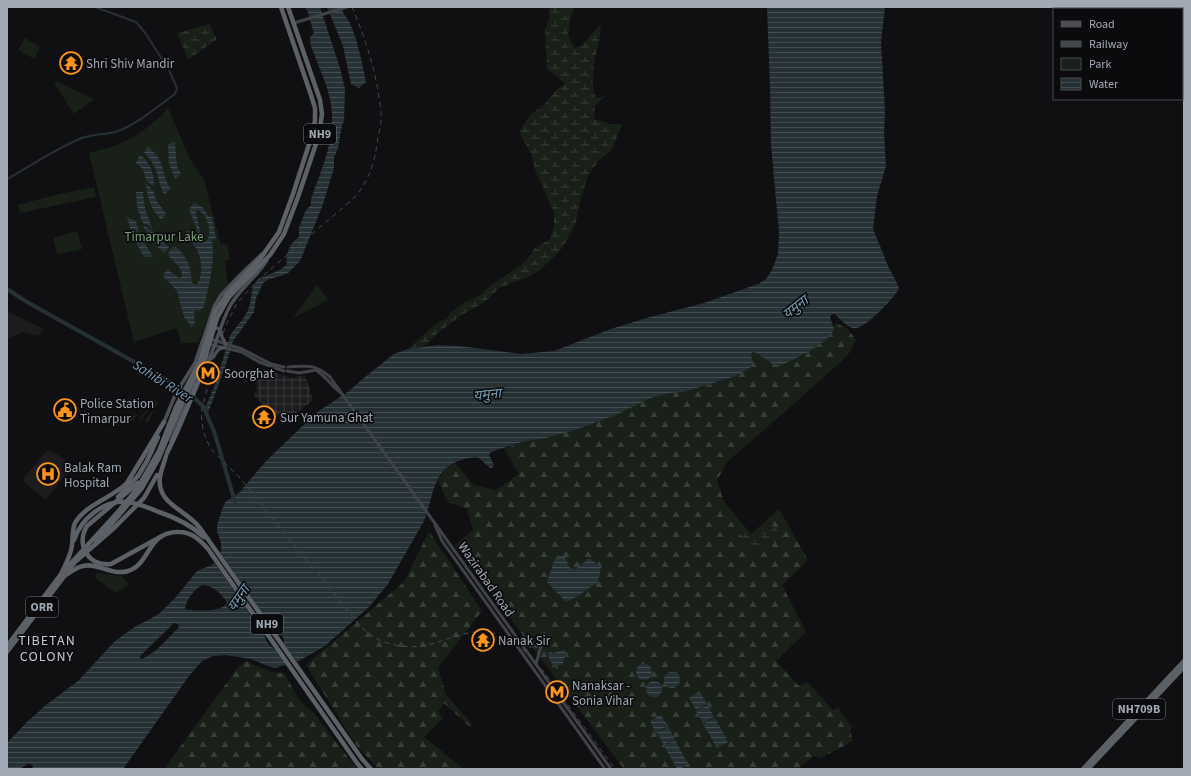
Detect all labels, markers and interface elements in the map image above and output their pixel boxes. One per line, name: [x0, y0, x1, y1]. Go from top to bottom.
legend: [1053, 8, 1183, 100]
text: Road: [1089, 16, 1115, 33]
text: Railway: [1089, 36, 1128, 53]
temple icon: Shri Shiv Mandir: [58, 50, 84, 76]
place label: Shri Shiv Mandir: [86, 55, 175, 73]
text: Park: [1089, 56, 1111, 73]
text: Water: [1089, 76, 1119, 93]
road number: NH9: [304, 124, 336, 144]
park label: Timarpur Lake: [125, 228, 203, 246]
water label: यमुना: [778, 289, 815, 324]
water label: Sahibi River: [128, 355, 197, 409]
metro station icon: Soorghat: [195, 360, 221, 386]
place label: Soorghat: [224, 365, 274, 383]
water label: यमुना: [472, 383, 505, 406]
place label: Police Station Timarpur: [80, 395, 154, 428]
public building icon: Police Station Timarpur: [52, 397, 78, 423]
temple icon: Sur Yamuna Ghat: [251, 404, 277, 430]
place label: Sur Yamuna Ghat: [280, 409, 374, 427]
place label: Balak Ram Hospital: [64, 459, 122, 492]
hospital icon: Balak Ram Hospital: [35, 461, 61, 487]
street label: Wazirabad Road: [454, 539, 519, 621]
water label: यमुना: [223, 579, 257, 616]
road number: ORR: [26, 597, 58, 617]
road number: NH9: [251, 614, 283, 634]
temple icon: Nanak Sir: [470, 627, 496, 653]
district label: TIBETAN COLONY: [18, 631, 76, 667]
place label: Nanak Sir: [498, 632, 551, 650]
place label: Nanaksar - Sonia Vihar: [572, 677, 634, 710]
metro station icon: Nanaksar - Sonia Vihar: [544, 679, 570, 705]
road number: NH709B: [1113, 699, 1165, 719]

